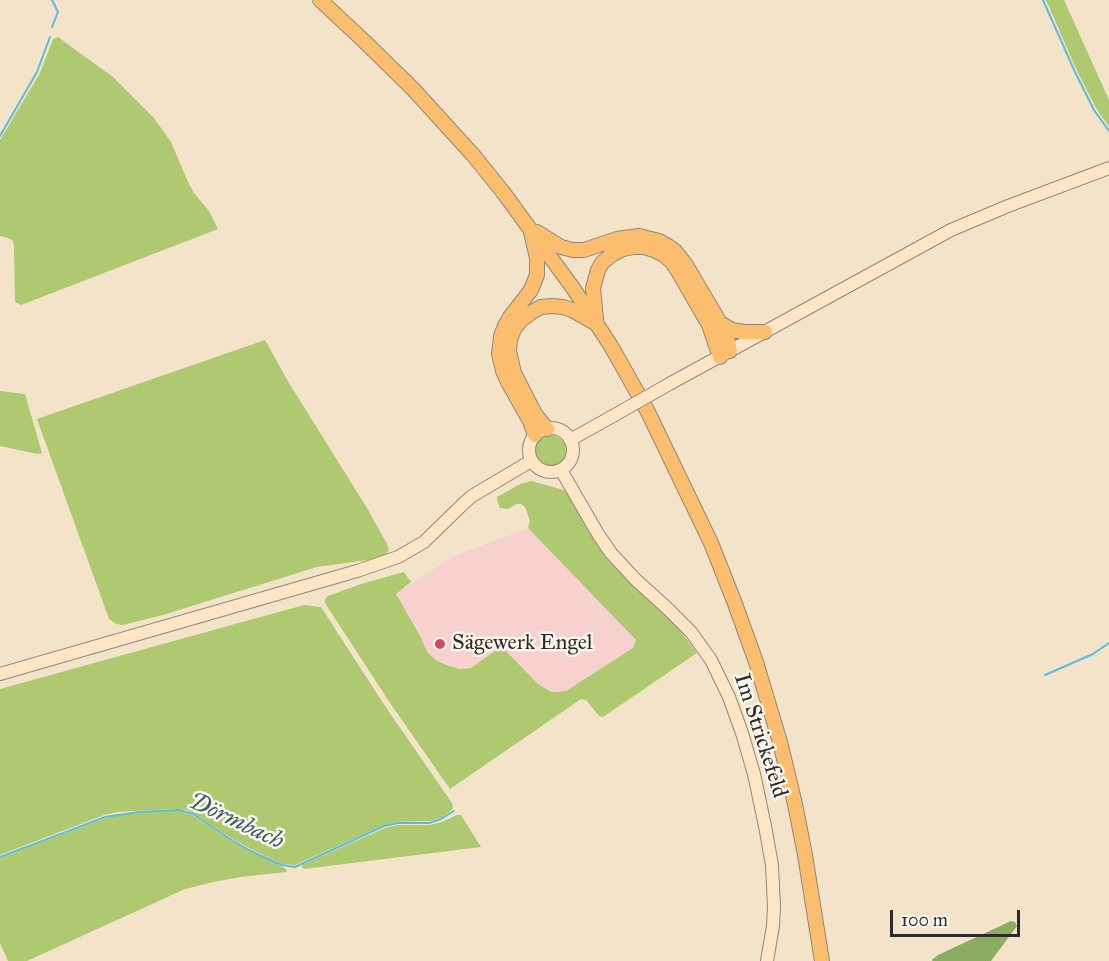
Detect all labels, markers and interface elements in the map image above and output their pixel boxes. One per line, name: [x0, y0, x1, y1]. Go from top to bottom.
place label: Sägewerk Engel: [452, 631, 593, 657]
marker: Sägewerk Engel: [433, 637, 447, 651]
street label: Im Strickefeld: [727, 671, 793, 801]
water label: Dörmbach: [184, 787, 288, 857]
scale bar: [893, 898, 1024, 936]
text: 100 m: [901, 909, 948, 931]

